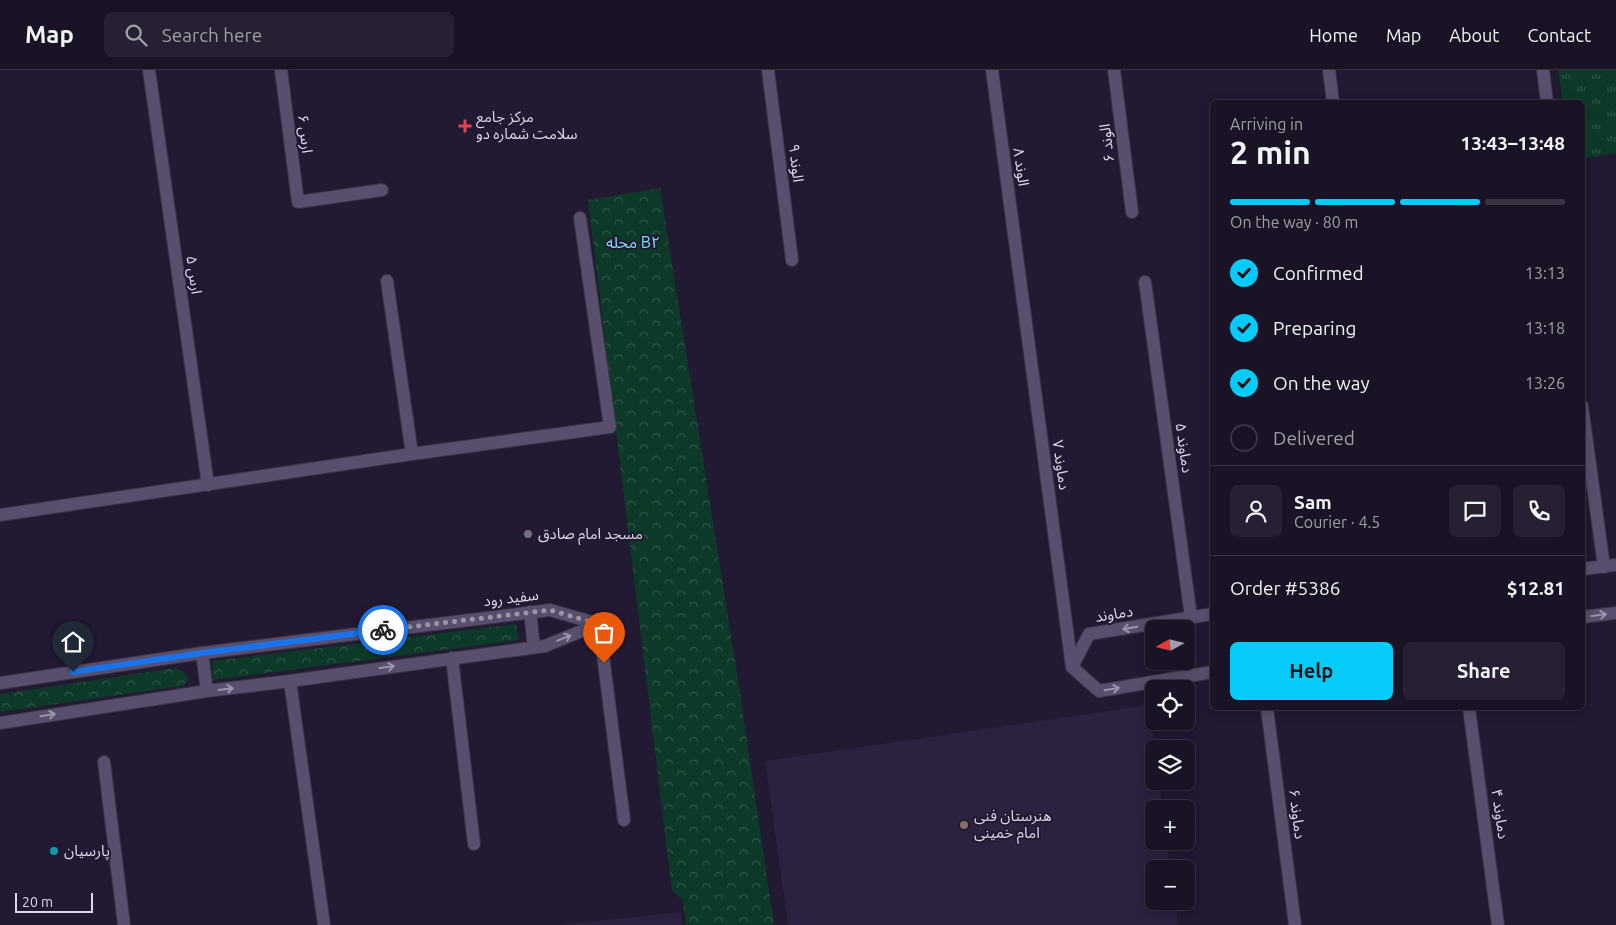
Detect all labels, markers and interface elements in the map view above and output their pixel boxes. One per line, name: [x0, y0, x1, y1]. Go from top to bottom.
search box: [104, 12, 454, 57]
text: Map: [25, 21, 74, 48]
icon: search: [122, 21, 150, 49]
text: Search here: [162, 24, 262, 46]
text: Home: [1309, 25, 1358, 45]
text: Map: [1386, 25, 1421, 45]
text: About: [1449, 25, 1499, 45]
text: Contact: [1527, 25, 1591, 45]
place label: مرکز جامع سلامت شماره دو: [476, 108, 578, 143]
street label: ارس ۶: [294, 114, 316, 154]
text: Arriving in: [1230, 115, 1303, 133]
marker: مرکز جامع سلامت شماره دو: [458, 119, 472, 133]
street label: الوند ۶: [1096, 123, 1118, 163]
text: 13:43–13:48: [1460, 132, 1565, 154]
text: 2 min: [1230, 134, 1311, 170]
street label: الوند ۹: [785, 143, 807, 183]
street label: الوند ۸: [1009, 147, 1033, 187]
text: On the way · 80 m: [1230, 213, 1358, 231]
district label: محله B۲: [606, 233, 660, 251]
street label: ارس ۵: [182, 255, 206, 295]
icon: check: [1230, 259, 1258, 287]
text: Confirmed: [1273, 262, 1364, 284]
text: 13:13: [1525, 264, 1565, 282]
icon: check: [1230, 314, 1258, 342]
text: Preparing: [1273, 317, 1357, 339]
text: 13:18: [1525, 319, 1565, 337]
icon: check: [1230, 369, 1258, 397]
text: On the way: [1273, 372, 1370, 394]
text: 13:26: [1525, 374, 1565, 392]
street label: دماوند ۵: [1172, 422, 1196, 474]
text: Delivered: [1273, 427, 1355, 449]
street label: دماوند ۷: [1049, 439, 1073, 491]
button: person: [1230, 485, 1282, 537]
button: chat: [1449, 485, 1501, 537]
button: phone: [1513, 485, 1565, 537]
text: Sam: [1294, 491, 1332, 513]
text: Courier · 4.5: [1294, 513, 1380, 531]
place label: مسجد امام صادق: [538, 525, 643, 545]
marker: مسجد امام صادق: [522, 528, 534, 540]
text: Order #5386: [1230, 577, 1340, 599]
text: $12.81: [1507, 577, 1565, 599]
street label: سفید رود: [482, 586, 540, 610]
street label: دماوند: [1094, 602, 1134, 626]
courier: [358, 605, 408, 655]
one-way arrow: [1591, 610, 1607, 620]
pin: [583, 612, 625, 663]
icon: bike: [369, 616, 397, 644]
icon: bag: [590, 619, 618, 647]
north arrow: [1145, 620, 1195, 670]
map controls: [1145, 620, 1195, 910]
pin: [52, 621, 94, 672]
one-way arrow: [1122, 623, 1138, 633]
icon: home: [59, 628, 87, 656]
one-way arrow: [556, 633, 571, 642]
button: Help: [1230, 642, 1393, 700]
button: Share: [1403, 642, 1565, 700]
one-way arrow: [379, 662, 395, 672]
button: locate: [1145, 680, 1195, 730]
one-way arrow: [1103, 683, 1119, 693]
one-way arrow: [218, 684, 234, 694]
one-way arrow: [40, 710, 56, 720]
button: layers: [1145, 740, 1195, 790]
street label: دماوند ۶: [1285, 788, 1309, 840]
street label: دماوند ۴: [1488, 788, 1512, 840]
button: +: [1145, 800, 1195, 850]
place label: هنرستان فنی امام خمینی: [974, 807, 1052, 844]
marker: هنرستان فنی امام خمینی: [958, 819, 970, 831]
place label: پارسیان: [64, 842, 110, 861]
marker: پارسیان: [48, 845, 60, 857]
button: −: [1145, 860, 1195, 910]
scale bar: [15, 890, 92, 913]
text: 20 m: [22, 894, 53, 910]

